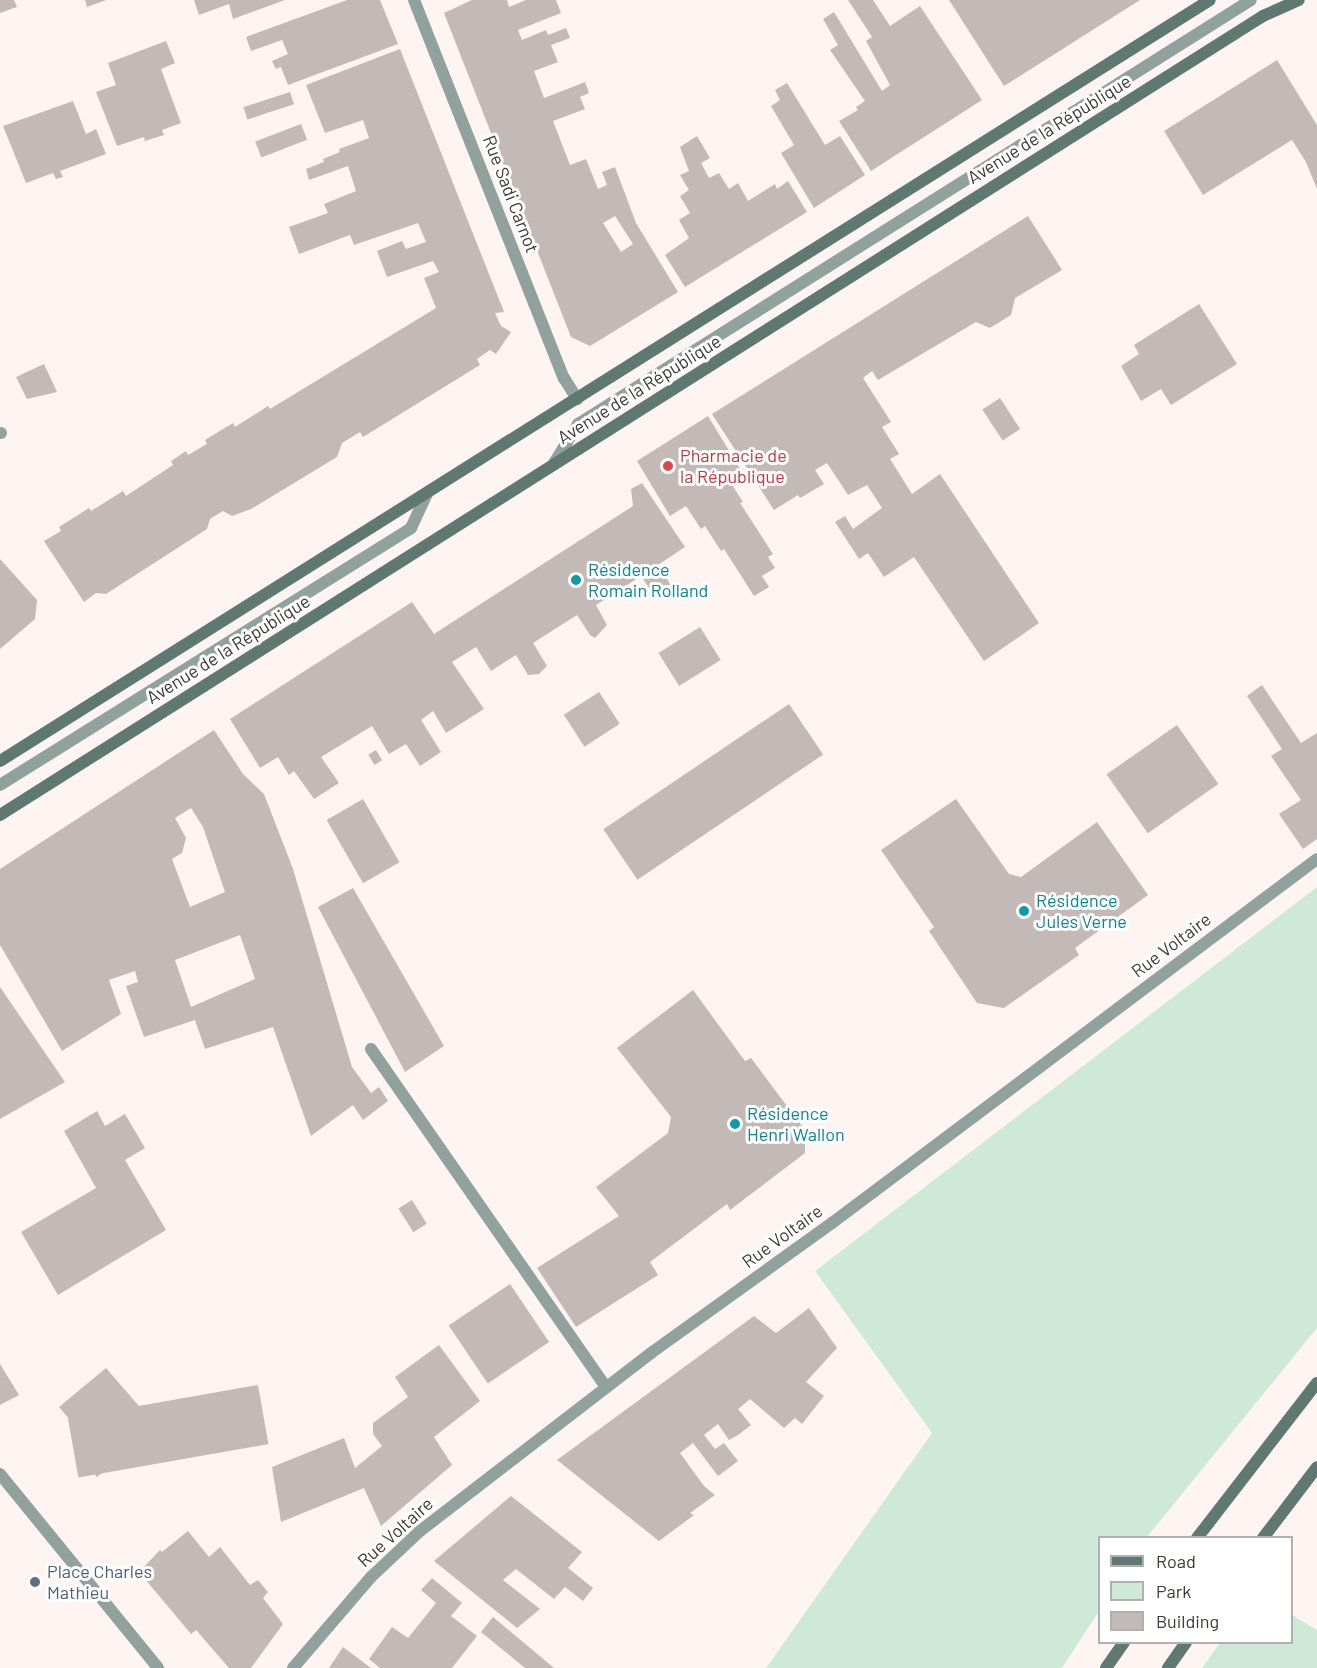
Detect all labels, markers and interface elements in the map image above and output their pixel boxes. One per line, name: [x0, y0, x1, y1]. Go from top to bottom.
street label: Avenue de la République: [963, 70, 1135, 188]
street label: Rue Sadi Carnot: [479, 132, 543, 256]
street label: Avenue de la République: [553, 330, 725, 448]
place label: Pharmacie de la République: [680, 445, 787, 488]
marker: Pharmacie de la République: [661, 459, 675, 473]
place label: Résidence Romain Rolland: [588, 559, 708, 602]
marker: Résidence Romain Rolland: [569, 573, 583, 587]
street label: Avenue de la République: [142, 590, 314, 708]
place label: Résidence Jules Verne: [1036, 890, 1127, 932]
marker: Résidence Jules Verne: [1017, 904, 1031, 918]
street label: Rue Voltaire: [1127, 908, 1215, 982]
place label: Résidence Henri Wallon: [747, 1103, 845, 1146]
marker: Résidence Henri Wallon: [728, 1117, 742, 1131]
street label: Rue Voltaire: [738, 1200, 826, 1272]
street label: Rue Voltaire: [353, 1493, 437, 1571]
legend: [1098, 1536, 1293, 1644]
text: Road: [1156, 1550, 1196, 1572]
place label: Place Charles Mathieu: [47, 1561, 152, 1604]
marker: Place Charles Mathieu: [28, 1575, 42, 1589]
text: Park: [1156, 1580, 1191, 1602]
text: Building: [1156, 1610, 1219, 1632]

